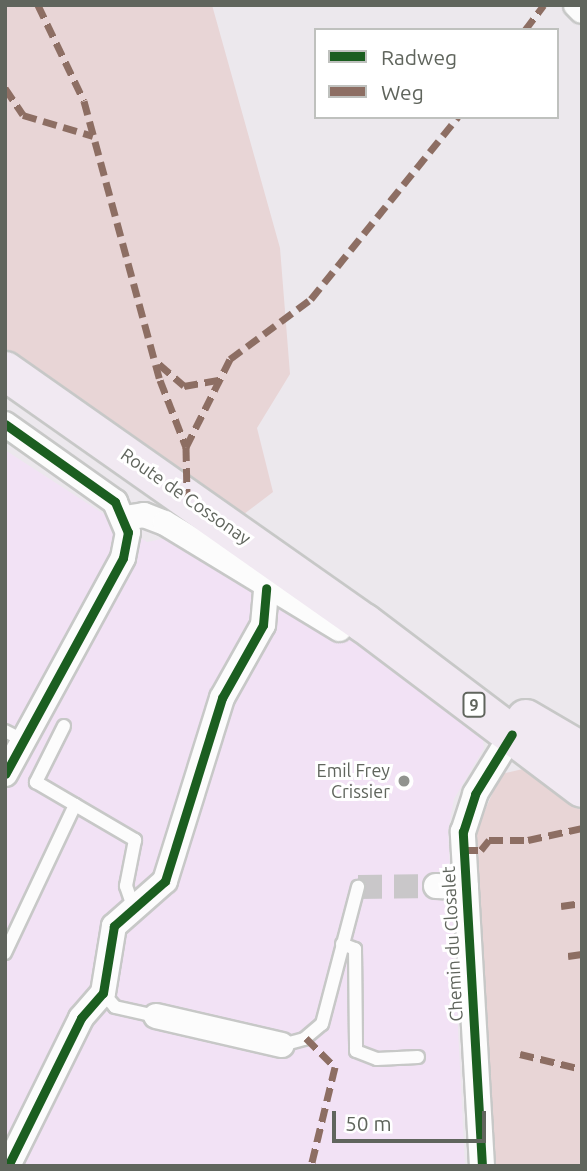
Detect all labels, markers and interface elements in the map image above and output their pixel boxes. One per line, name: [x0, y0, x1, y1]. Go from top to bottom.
legend: [314, 28, 559, 119]
text: Radweg: [381, 45, 457, 69]
text: Weg: [381, 80, 424, 104]
street label: Route de Cossonay: [117, 443, 255, 549]
road number: 9: [462, 692, 486, 718]
place label: Emil Frey Crissier: [317, 760, 390, 802]
marker: Emil Frey Crissier: [396, 773, 412, 789]
street label: Chemin du Closalet: [437, 866, 467, 1022]
scale bar: [335, 1098, 489, 1142]
text: 50 m: [345, 1111, 392, 1135]

